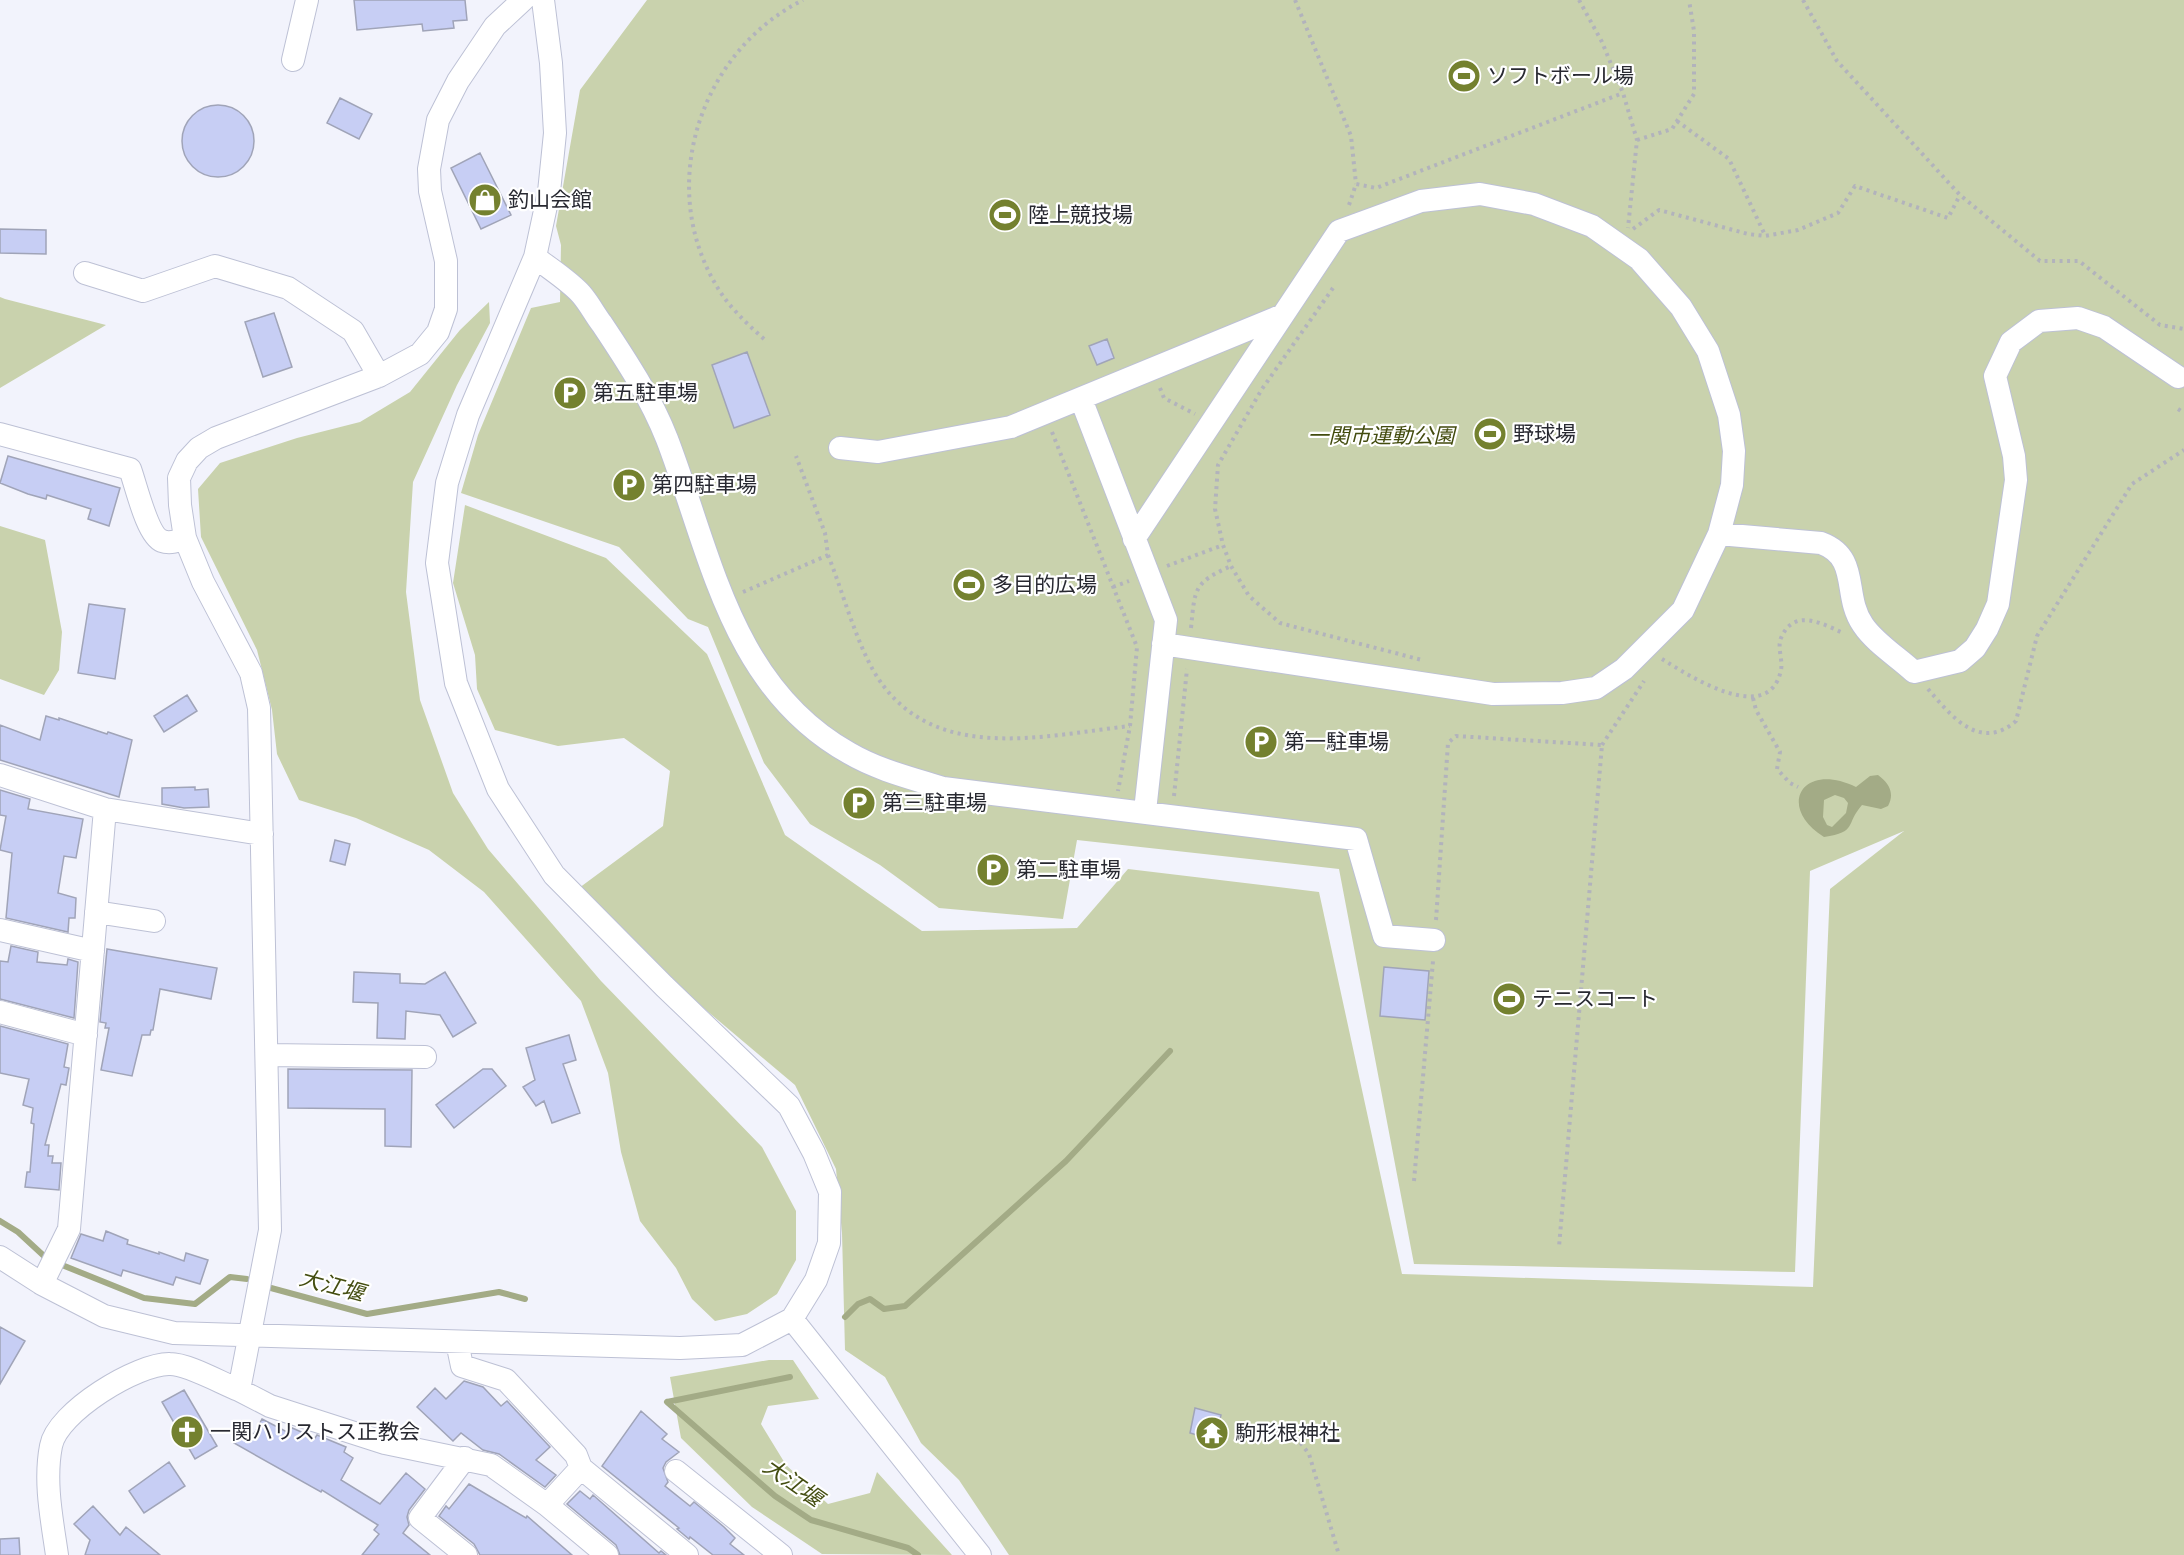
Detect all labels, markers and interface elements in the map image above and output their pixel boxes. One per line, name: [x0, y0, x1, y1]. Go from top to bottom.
sports icon: ソフトボール場: [1446, 58, 1482, 94]
place label: ソフトボール場: [1487, 63, 1634, 88]
shop icon: 釣山会館: [467, 182, 503, 218]
place label: 釣山会館: [508, 187, 592, 212]
sports icon: 陸上競技場: [987, 197, 1023, 233]
place label: 陸上競技場: [1028, 202, 1133, 227]
parking icon: 第五駐車場: [552, 375, 588, 411]
place label: 第五駐車場: [593, 380, 698, 405]
sports icon: 野球場: [1472, 416, 1508, 452]
place label: 野球場: [1513, 421, 1576, 446]
park label: 一関市運動公園: [1308, 423, 1457, 448]
parking icon: 第四駐車場: [611, 467, 647, 503]
place label: 第四駐車場: [652, 472, 757, 497]
sports icon: 多目的広場: [951, 567, 987, 603]
place label: 多目的広場: [992, 572, 1097, 597]
parking icon: 第一駐車場: [1243, 724, 1279, 760]
place label: 第一駐車場: [1284, 729, 1389, 754]
parking icon: 第三駐車場: [841, 785, 877, 821]
place label: 第三駐車場: [882, 790, 987, 815]
parking icon: 第二駐車場: [975, 852, 1011, 888]
place label: 第二駐車場: [1016, 857, 1121, 882]
sports icon: テニスコート: [1491, 981, 1527, 1017]
place label: テニスコート: [1532, 986, 1658, 1011]
water label: 大江堰: [296, 1264, 371, 1308]
church icon: 一関ハリストス正教会: [169, 1414, 205, 1450]
temple icon: 駒形根神社: [1194, 1415, 1230, 1451]
place label: 一関ハリストス正教会: [210, 1419, 420, 1444]
place label: 駒形根神社: [1235, 1420, 1340, 1445]
water label: 大江堰: [758, 1452, 831, 1515]

